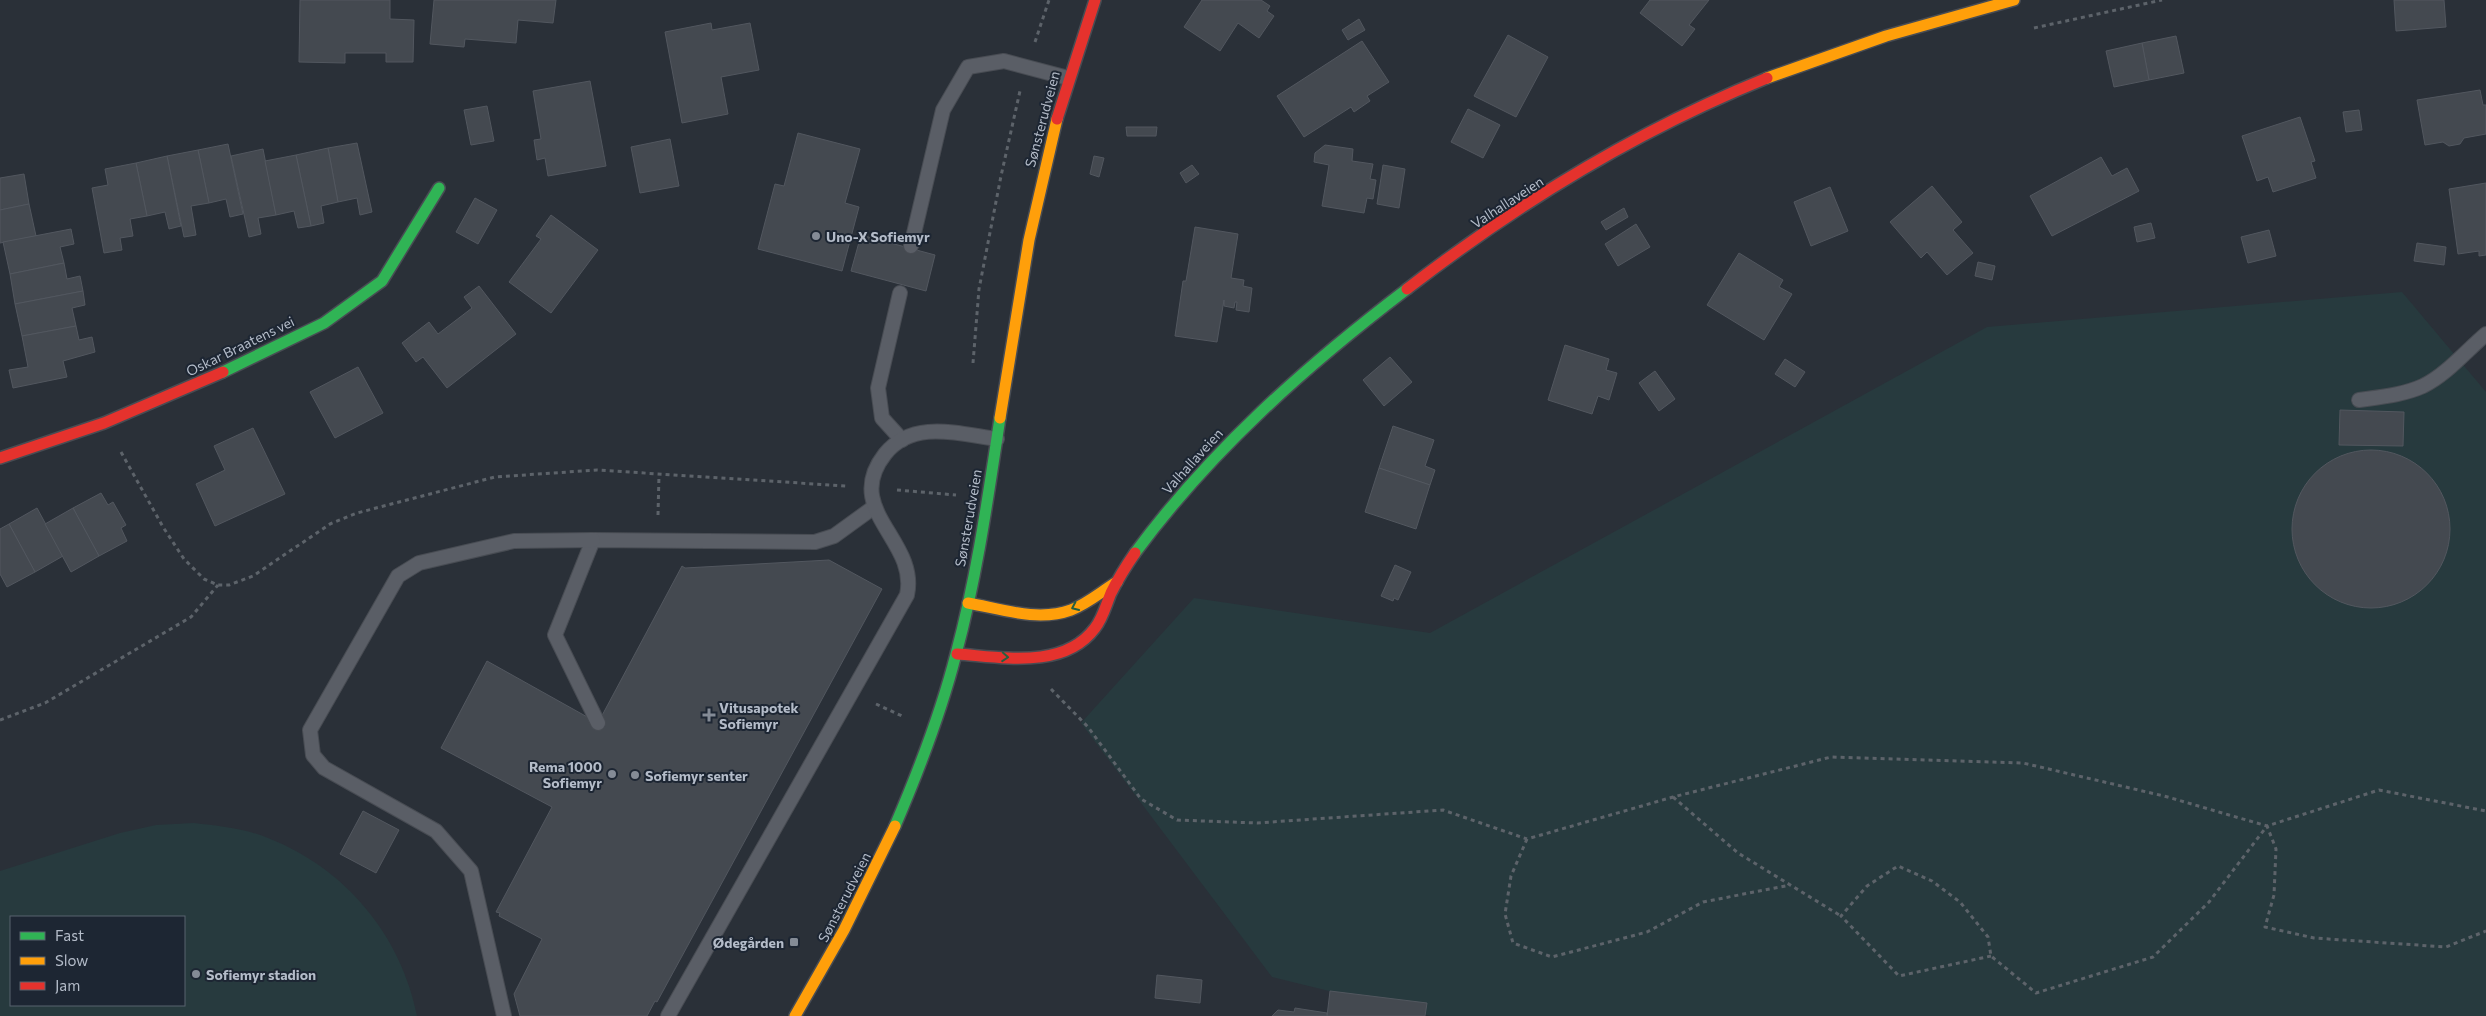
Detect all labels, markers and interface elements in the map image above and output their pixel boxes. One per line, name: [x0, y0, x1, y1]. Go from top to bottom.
street label: Sønsterudveien: [1021, 69, 1063, 169]
street label: Valhallaveien: [1468, 172, 1546, 232]
place label: Uno-X Sofiemyr: [826, 228, 930, 245]
marker: Uno-X Sofiemyr: [810, 230, 822, 242]
street label: Oskar Braatens vei: [183, 312, 297, 380]
street label: Valhallaveien: [1158, 425, 1226, 497]
street label: Sønsterudveien: [951, 468, 985, 568]
one-way arrow: [1071, 601, 1080, 611]
one-way arrow: [1002, 651, 1010, 662]
place label: Vitusapotek Sofiemyr: [719, 699, 799, 732]
marker: Vitusapotek Sofiemyr: [703, 709, 715, 721]
place label: Rema 1000 Sofiemyr: [529, 758, 602, 791]
place label: Sofiemyr senter: [645, 767, 748, 784]
marker: Rema 1000 Sofiemyr: [606, 768, 618, 780]
marker: Sofiemyr senter: [629, 769, 641, 781]
street label: Sønsterudveien: [814, 849, 874, 945]
legend: [10, 916, 185, 1006]
text: Fast: [55, 926, 84, 944]
place label: Ødegården: [713, 934, 784, 951]
marker: Ødegården: [788, 936, 800, 948]
text: Slow: [55, 951, 88, 969]
place label: Sofiemyr stadion: [206, 966, 316, 983]
marker: Sofiemyr stadion: [190, 968, 202, 980]
text: Jam: [55, 976, 80, 994]

